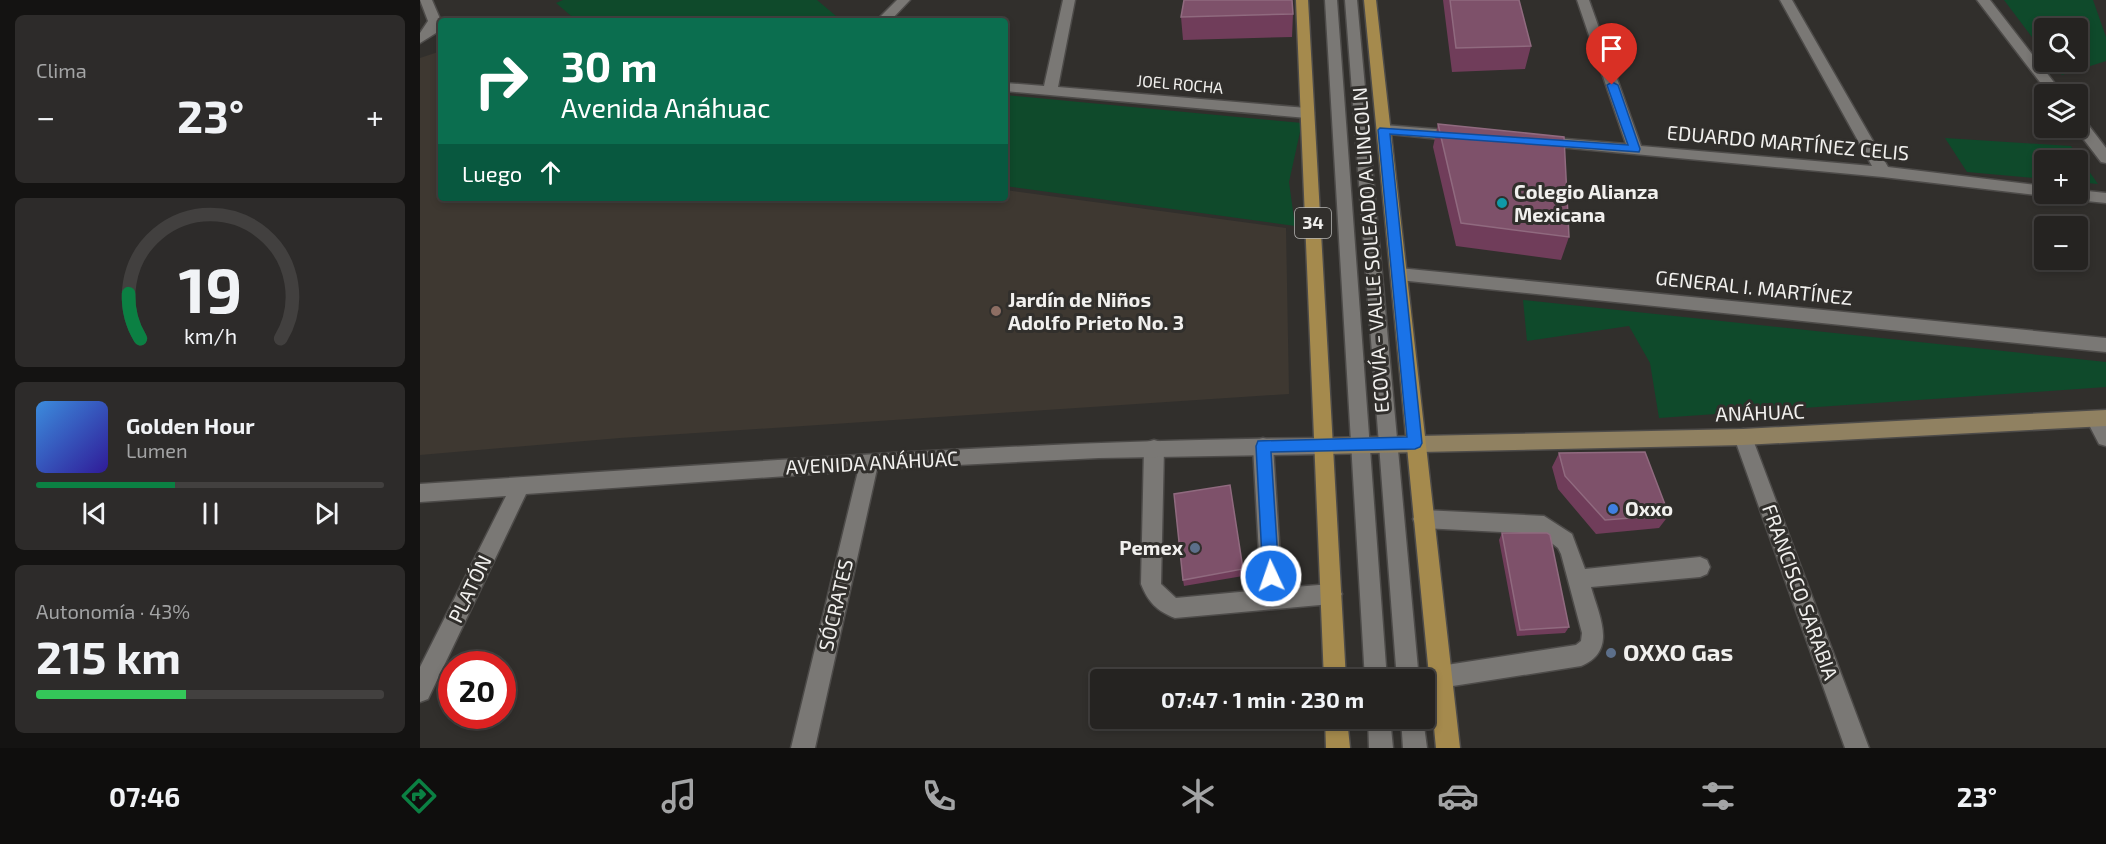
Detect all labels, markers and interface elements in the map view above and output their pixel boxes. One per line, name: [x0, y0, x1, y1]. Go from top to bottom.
map controls: [2034, 18, 2088, 270]
button: search: [2034, 18, 2088, 72]
pin: [1586, 23, 1637, 85]
icon: arrive: [1595, 32, 1628, 65]
text: 30 m: [561, 40, 657, 90]
icon: right: [462, 42, 540, 120]
text: Clima: [36, 58, 87, 82]
street label: JOEL ROCHA: [1136, 70, 1224, 97]
button: layers: [2034, 84, 2088, 138]
street label: ECOVÍA - VALLE SOLEADO A LINCOLN: [1347, 86, 1393, 414]
text: 23°: [177, 88, 244, 142]
text: Avenida Anáhuac: [561, 91, 770, 123]
text: −: [36, 96, 55, 136]
text: +: [366, 96, 384, 136]
street label: EDUARDO MARTÍNEZ CELIS: [1666, 119, 1910, 165]
button: +: [2034, 150, 2088, 204]
icon: ahead: [534, 156, 567, 189]
text: Luego: [462, 160, 522, 186]
place label: Colegio Alianza Mexicana: [1514, 179, 1659, 226]
marker: Colegio Alianza Mexicana: [1495, 196, 1509, 210]
road number: 34: [1295, 208, 1331, 238]
button: −: [2034, 216, 2088, 270]
text: 19: [178, 252, 242, 327]
street label: GENERAL I. MARTÍNEZ: [1654, 265, 1854, 309]
place label: Jardín de Niños Adolfo Prieto No. 3: [1008, 287, 1184, 334]
marker: Jardín de Niños Adolfo Prieto No. 3: [989, 304, 1003, 318]
text: km/h: [183, 324, 237, 349]
street label: ANÁHUAC: [1715, 398, 1805, 426]
text: Golden Hour: [126, 412, 255, 438]
text: Lumen: [126, 438, 188, 462]
street label: AVENIDA ANÁHUAC: [785, 445, 959, 479]
place label: Oxxo: [1625, 496, 1673, 520]
icon: previous: [78, 497, 111, 530]
icon: pause: [194, 497, 227, 530]
icon: next: [310, 497, 343, 530]
street label: FRANCISCO SARABIA: [1758, 501, 1844, 683]
marker: Oxxo: [1606, 502, 1620, 516]
place label: Pemex: [1119, 535, 1184, 559]
marker: Pemex: [1188, 541, 1202, 555]
position arrow: [1239, 544, 1303, 608]
street label: PLATÓN: [443, 551, 496, 626]
street label: SÓCRATES: [813, 556, 857, 653]
text: Autonomía · 43%: [36, 599, 190, 623]
text: 215 km: [36, 629, 181, 683]
place label: OXXO Gas: [1623, 637, 1733, 666]
marker: OXXO Gas: [1604, 646, 1618, 660]
speed limit sign: 20: [438, 651, 516, 729]
text: 07:47 · 1 min · 230 m: [1161, 686, 1364, 712]
icon: directions: [398, 775, 440, 817]
icon: music: [658, 775, 700, 817]
icon: phone: [918, 775, 960, 817]
icon: climate: [1177, 775, 1219, 817]
icon: car: [1437, 775, 1479, 817]
icon: filters: [1697, 775, 1739, 817]
text: 07:46: [109, 780, 180, 812]
text: 23°: [1957, 780, 1997, 812]

